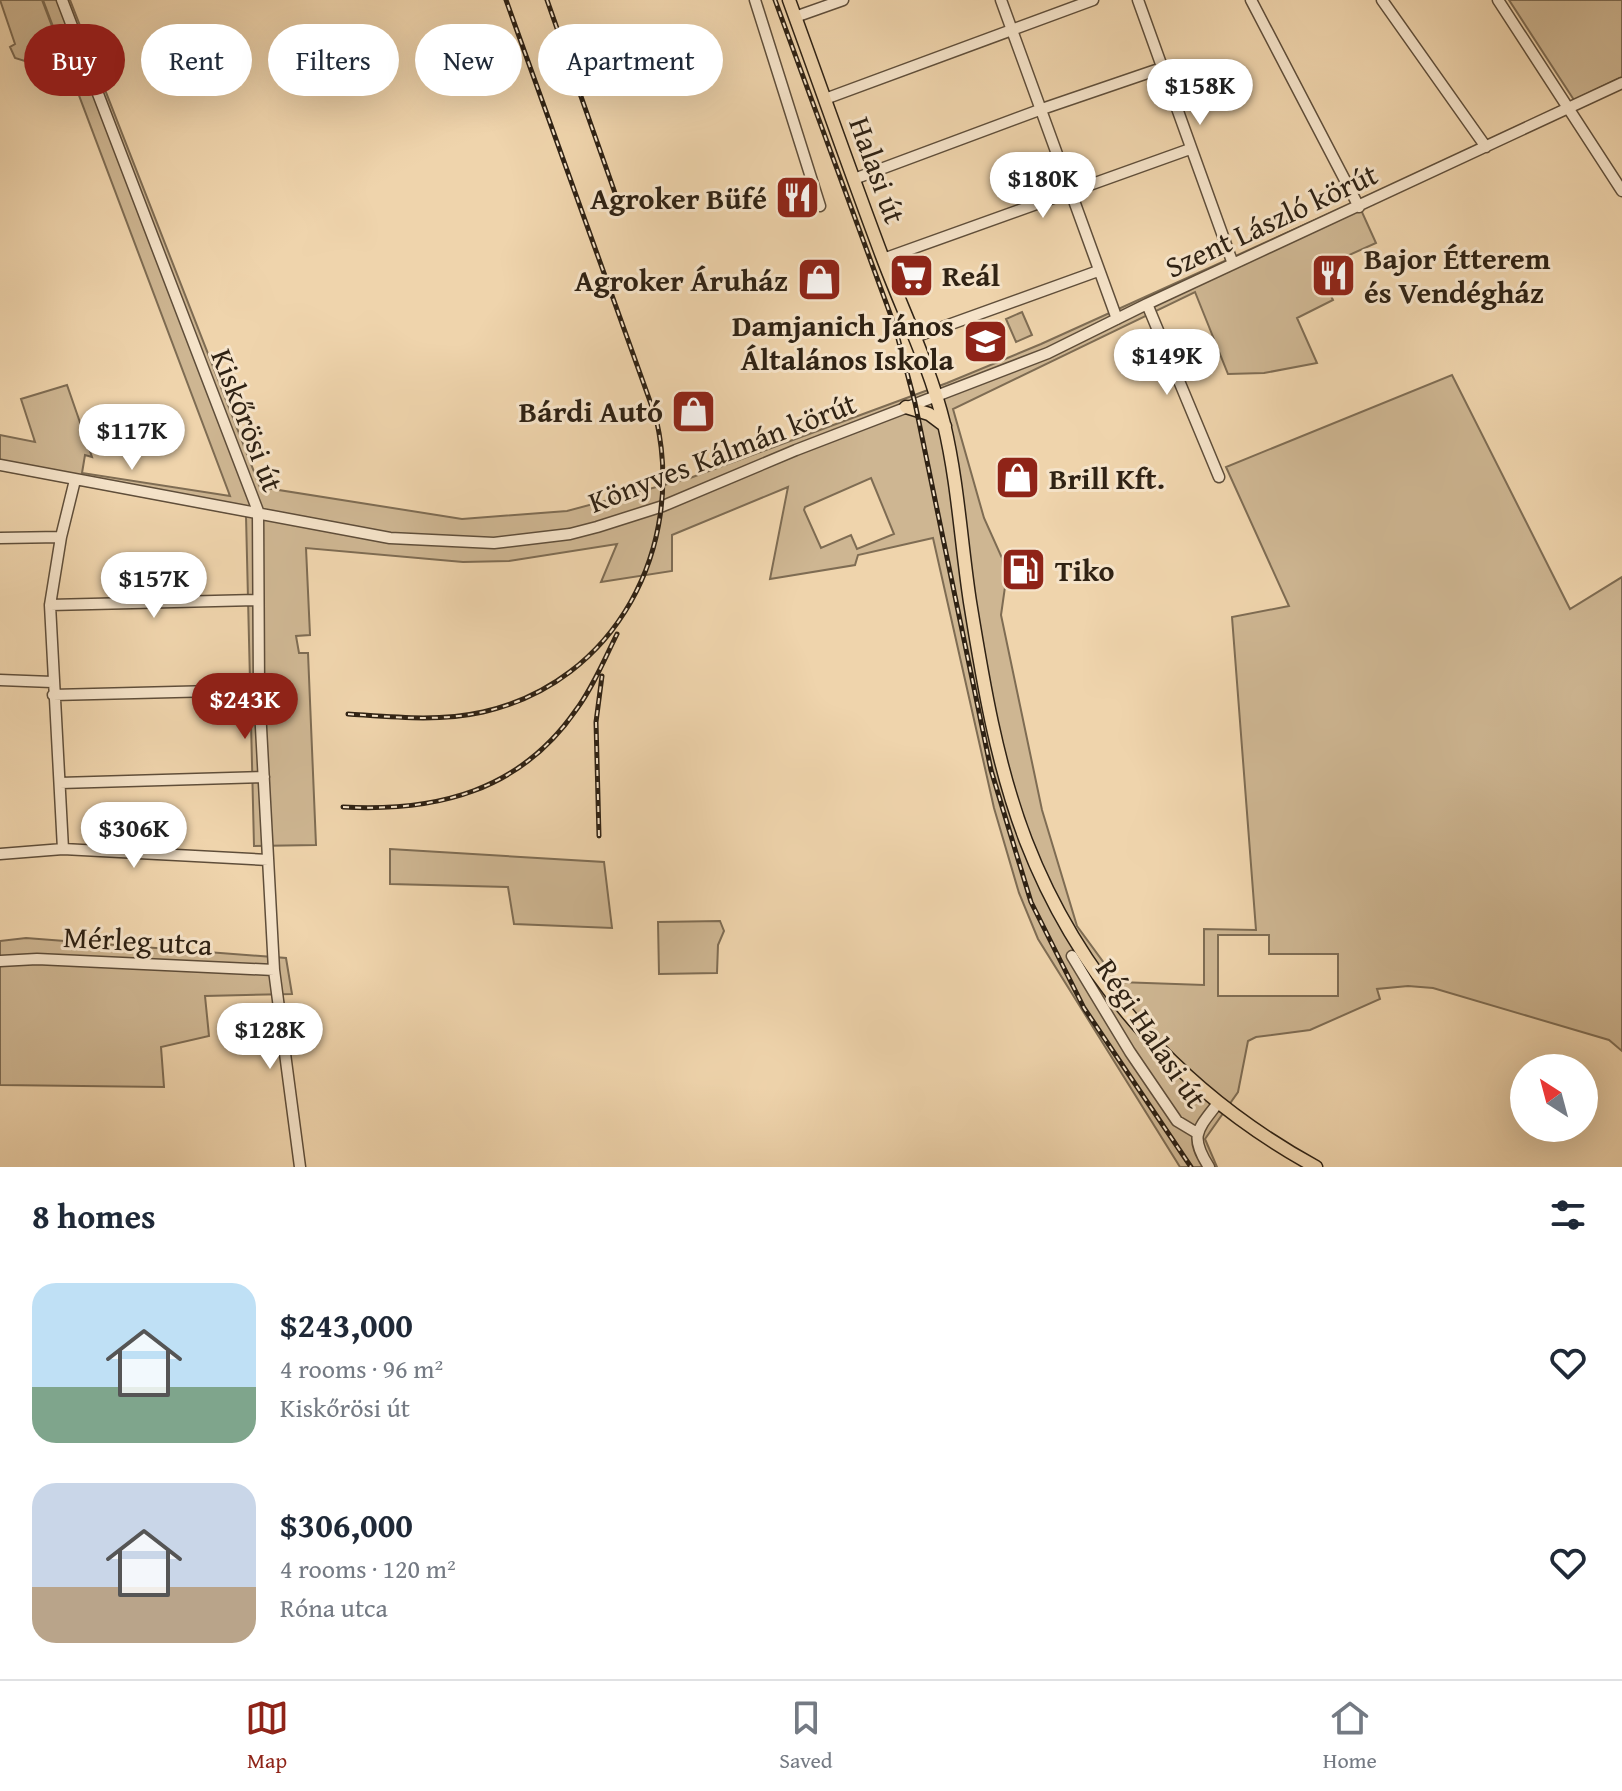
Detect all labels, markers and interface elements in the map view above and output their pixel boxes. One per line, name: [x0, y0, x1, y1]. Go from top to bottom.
chip: Buy: [24, 24, 125, 96]
chip: Rent: [141, 24, 252, 96]
chip: Filters: [268, 24, 399, 96]
chip: New: [415, 24, 522, 96]
chip: Apartment: [538, 24, 723, 96]
pin: $158K: [1144, 59, 1256, 127]
text: $158K: [1165, 65, 1235, 104]
street label: Halasi út: [838, 111, 918, 230]
street label: Szent László körút: [1158, 151, 1385, 288]
pin: $180K: [987, 152, 1099, 220]
text: $180K: [1008, 158, 1078, 197]
restaurant icon: Agroker Büfé: [774, 174, 822, 222]
place label: Agroker Büfé: [590, 176, 767, 220]
place label: Bajor Étterem és Vendégház: [1364, 236, 1551, 314]
supermarket icon: Reál: [887, 251, 935, 299]
restaurant icon: Bajor Étterem és Vendégház: [1309, 251, 1357, 299]
place label: Reál: [942, 253, 1000, 297]
shop icon: Agroker Áruház: [795, 256, 843, 304]
place label: Agroker Áruház: [575, 258, 788, 302]
place label: Damjanich János Általános Iskola: [732, 303, 955, 381]
school or university icon: Damjanich János Általános Iskola: [961, 318, 1009, 366]
pin: $149K: [1111, 329, 1223, 397]
text: $149K: [1132, 335, 1202, 374]
street label: Kiskőrösi út: [201, 342, 296, 498]
street label: Könyves Kálmán körút: [582, 380, 863, 523]
shop icon: Bárdi Autó: [670, 387, 718, 435]
place label: Bárdi Autó: [519, 389, 663, 433]
pin: $117K: [76, 404, 188, 472]
text: $117K: [97, 410, 167, 449]
shop icon: Brill Kft.: [994, 454, 1042, 502]
place label: Brill Kft.: [1049, 456, 1165, 500]
fuel station icon: Tiko: [1000, 546, 1048, 594]
place label: Tiko: [1055, 548, 1114, 592]
pin: $157K: [98, 552, 210, 620]
text: $157K: [119, 558, 189, 597]
pin: $243K: [189, 673, 301, 741]
text: $243K: [210, 679, 280, 718]
pin: $306K: [78, 802, 190, 870]
text: $306K: [99, 808, 169, 847]
street label: Mérleg utca: [62, 914, 214, 966]
street label: Régi Halasi út: [1086, 949, 1218, 1117]
pin: $128K: [214, 1003, 326, 1071]
text: $128K: [235, 1009, 305, 1048]
north arrow: [1510, 1054, 1598, 1142]
map controls: [1510, 1054, 1598, 1142]
text: 8 homes: [32, 1191, 156, 1240]
icon: filters: [1546, 1193, 1590, 1237]
text: $243,000: [280, 1300, 413, 1349]
icon: home: [96, 1315, 192, 1411]
icon: heart: [1546, 1341, 1590, 1385]
text: 4 rooms · 96 m²: [280, 1349, 443, 1388]
text: Kiskőrösi út: [280, 1388, 410, 1427]
text: $306,000: [280, 1500, 413, 1549]
icon: home: [96, 1515, 192, 1611]
icon: heart: [1546, 1541, 1590, 1585]
text: 4 rooms · 120 m²: [280, 1549, 456, 1588]
text: Róna utca: [280, 1588, 388, 1627]
tab: Map: [245, 1696, 289, 1776]
tab: Saved: [779, 1696, 833, 1776]
tab: Home: [1323, 1696, 1377, 1776]

